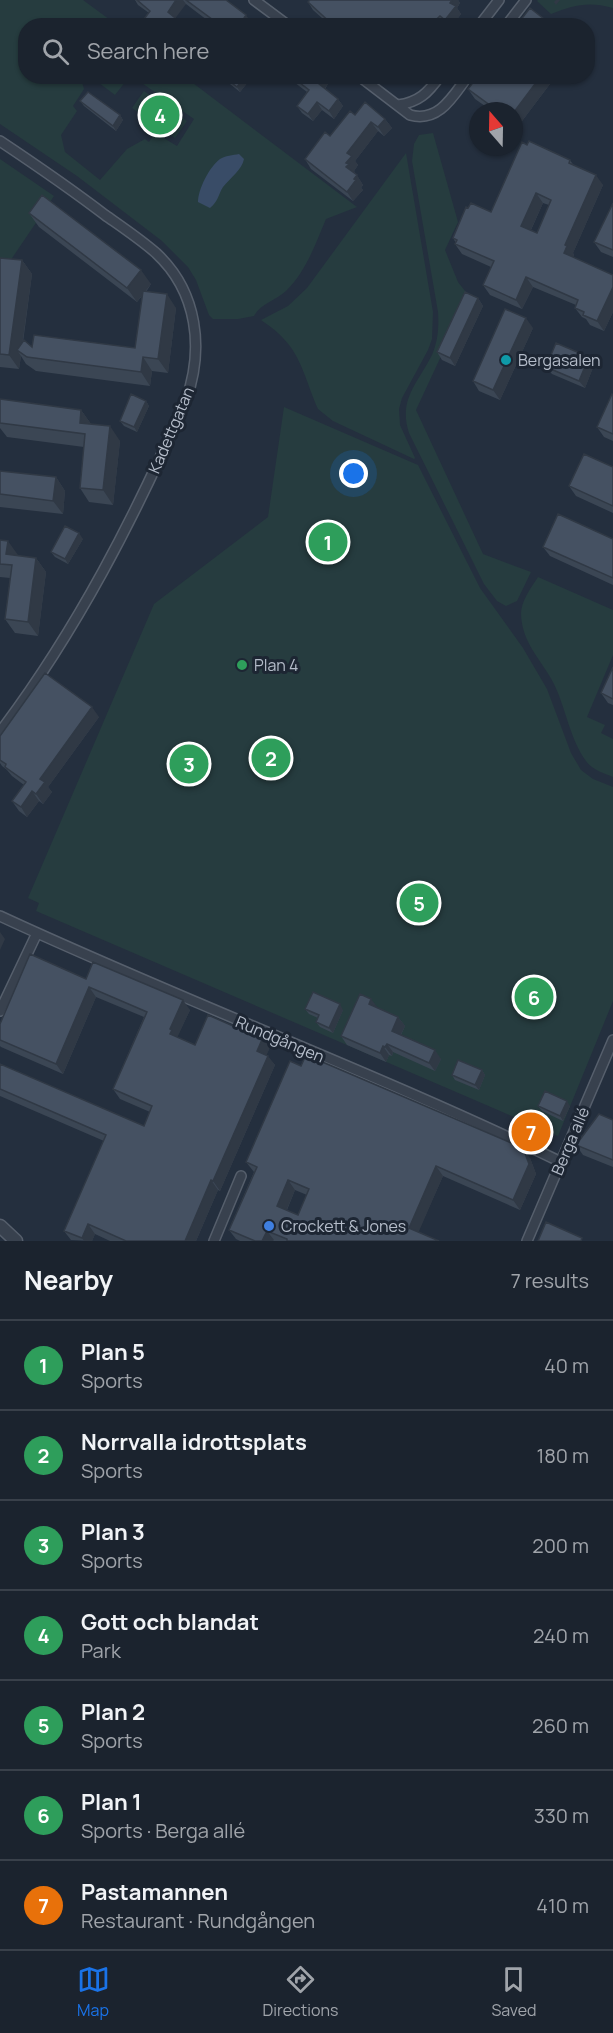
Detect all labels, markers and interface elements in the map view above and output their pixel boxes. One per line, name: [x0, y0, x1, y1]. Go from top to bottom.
search box: [18, 18, 595, 84]
icon: search: [39, 35, 72, 68]
text: Search here: [87, 36, 209, 66]
pin: 4: [140, 92, 180, 138]
north arrow: [469, 102, 523, 156]
place label: Bergasalen: [518, 349, 601, 371]
marker: Bergasalen: [499, 353, 513, 367]
street label: Kadettgatan: [143, 383, 199, 477]
your location: [339, 459, 368, 488]
pin: 1: [308, 520, 348, 564]
place label: Plan 4: [254, 654, 298, 676]
marker: Plan 4: [235, 658, 249, 672]
pin: 2: [252, 736, 290, 780]
pin: 3: [170, 742, 208, 786]
pin: 5: [400, 880, 438, 926]
pin: 6: [514, 974, 554, 1020]
street label: Rundgången: [232, 1010, 328, 1068]
street label: Berga allé: [546, 1104, 594, 1178]
pin: 7: [512, 1110, 550, 1154]
place label: Crockett & Jones: [281, 1215, 406, 1237]
marker: Crockett & Jones: [262, 1219, 276, 1233]
text: Nearby: [24, 1262, 113, 1298]
text: 7 results: [511, 1267, 589, 1294]
text: Plan 5: [81, 1337, 145, 1367]
text: 1: [39, 1352, 48, 1379]
text: 40 m: [544, 1352, 589, 1379]
text: Sports: [81, 1367, 143, 1394]
text: Norrvalla idrottsplats: [81, 1427, 307, 1457]
text: 2: [38, 1442, 49, 1469]
text: 180 m: [536, 1442, 589, 1469]
text: Sports: [81, 1457, 143, 1484]
text: Plan 3: [81, 1517, 145, 1547]
text: 3: [38, 1532, 49, 1559]
text: 200 m: [532, 1532, 589, 1559]
text: Sports: [81, 1547, 143, 1574]
text: Gott och blandat: [81, 1607, 259, 1637]
text: 4: [37, 1622, 50, 1649]
text: 240 m: [533, 1622, 589, 1649]
text: Park: [81, 1637, 121, 1664]
text: Plan 2: [81, 1697, 145, 1727]
text: 5: [38, 1712, 49, 1739]
text: 260 m: [532, 1712, 589, 1739]
text: Sports: [81, 1727, 143, 1754]
text: Plan 1: [81, 1787, 142, 1817]
text: 6: [37, 1802, 50, 1829]
text: 330 m: [534, 1802, 589, 1829]
text: Sports · Berga allé: [81, 1817, 245, 1844]
text: Pastamannen: [81, 1877, 228, 1907]
text: 7: [38, 1892, 49, 1919]
text: 410 m: [536, 1892, 589, 1919]
text: Restaurant · Rundgången: [81, 1907, 315, 1934]
tab: Map: [77, 1963, 110, 2021]
tab: Directions: [263, 1963, 338, 2021]
tab: Saved: [491, 1963, 536, 2021]

